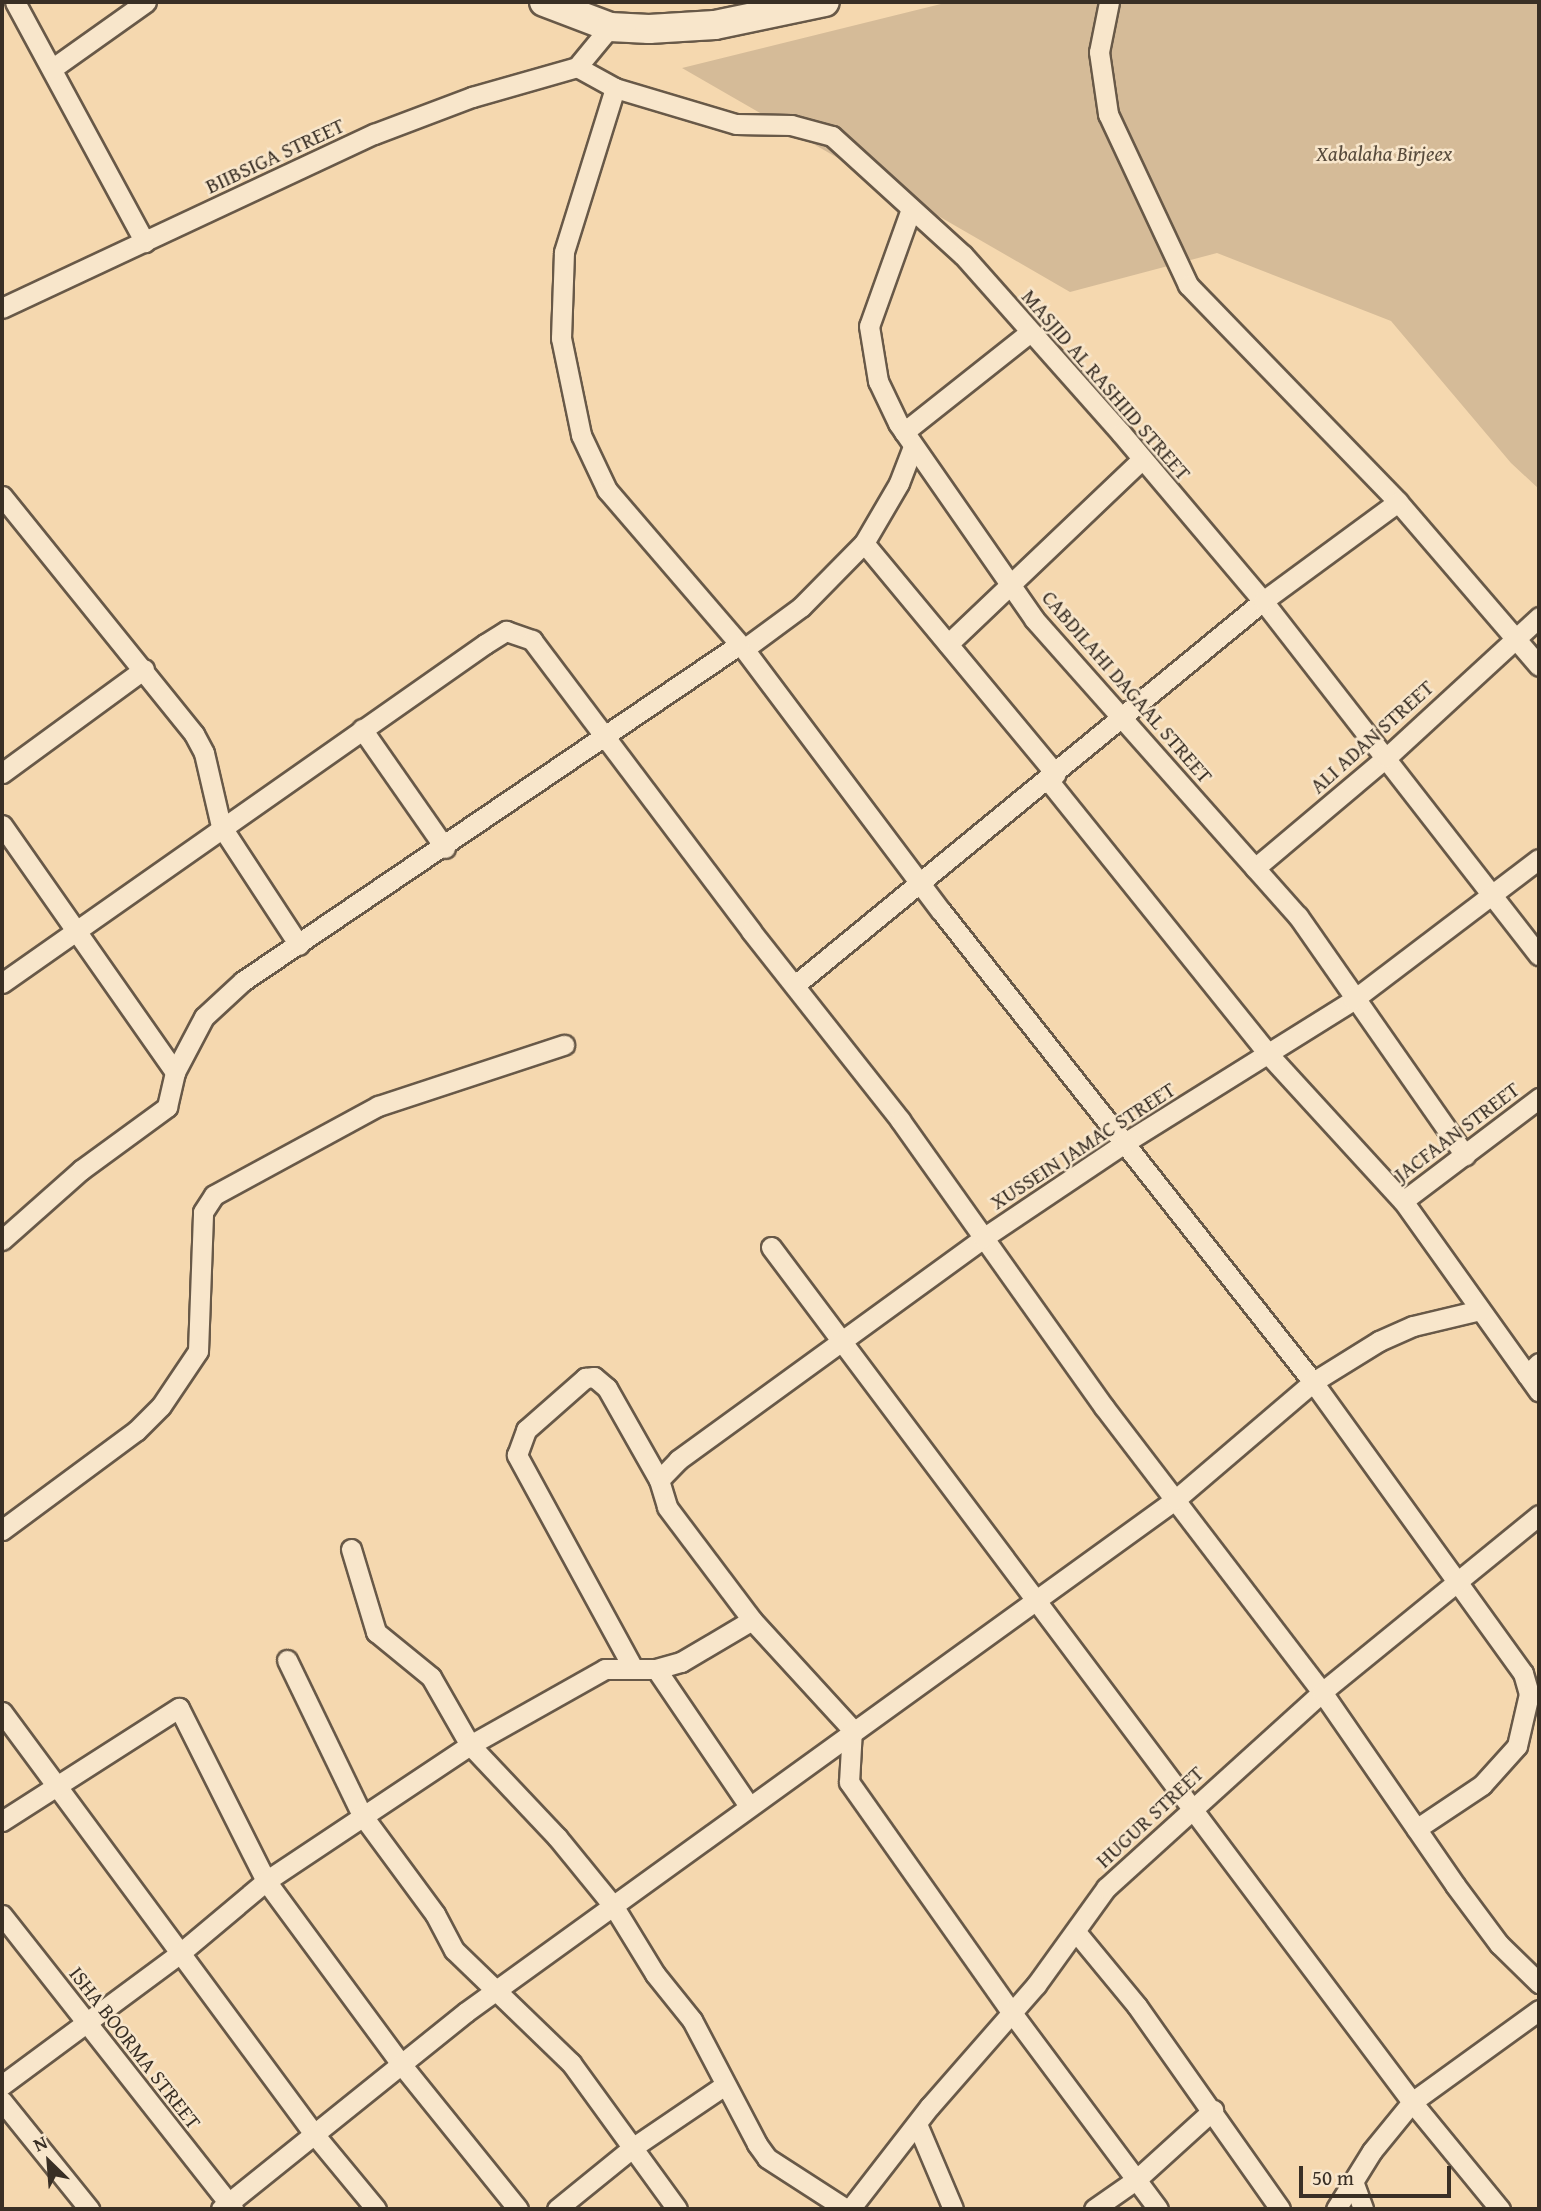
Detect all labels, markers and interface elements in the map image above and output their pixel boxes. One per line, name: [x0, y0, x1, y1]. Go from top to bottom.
street label: BIIBSIGA STREET: [202, 113, 348, 199]
park label: Xabalaha Birjeex: [1316, 141, 1452, 167]
street label: MASJID AL RASHIID STREET: [1016, 284, 1196, 486]
street label: CABDILAHI DAGAAL STREET: [1036, 586, 1218, 788]
street label: ALI ADAN STREET: [1305, 675, 1439, 799]
street label: XUSSEIN JAMAC STREET: [986, 1077, 1180, 1215]
street label: JACFAAN STREET: [1389, 1077, 1525, 1187]
street label: HUGUR STREET: [1091, 1761, 1209, 1873]
street label: ISHA BOORMA STREET: [64, 1962, 206, 2134]
north arrow: [14, 2127, 84, 2197]
text: N: [28, 2128, 52, 2158]
scale bar: [1303, 2152, 1455, 2196]
text: 50 m: [1312, 2162, 1354, 2193]

